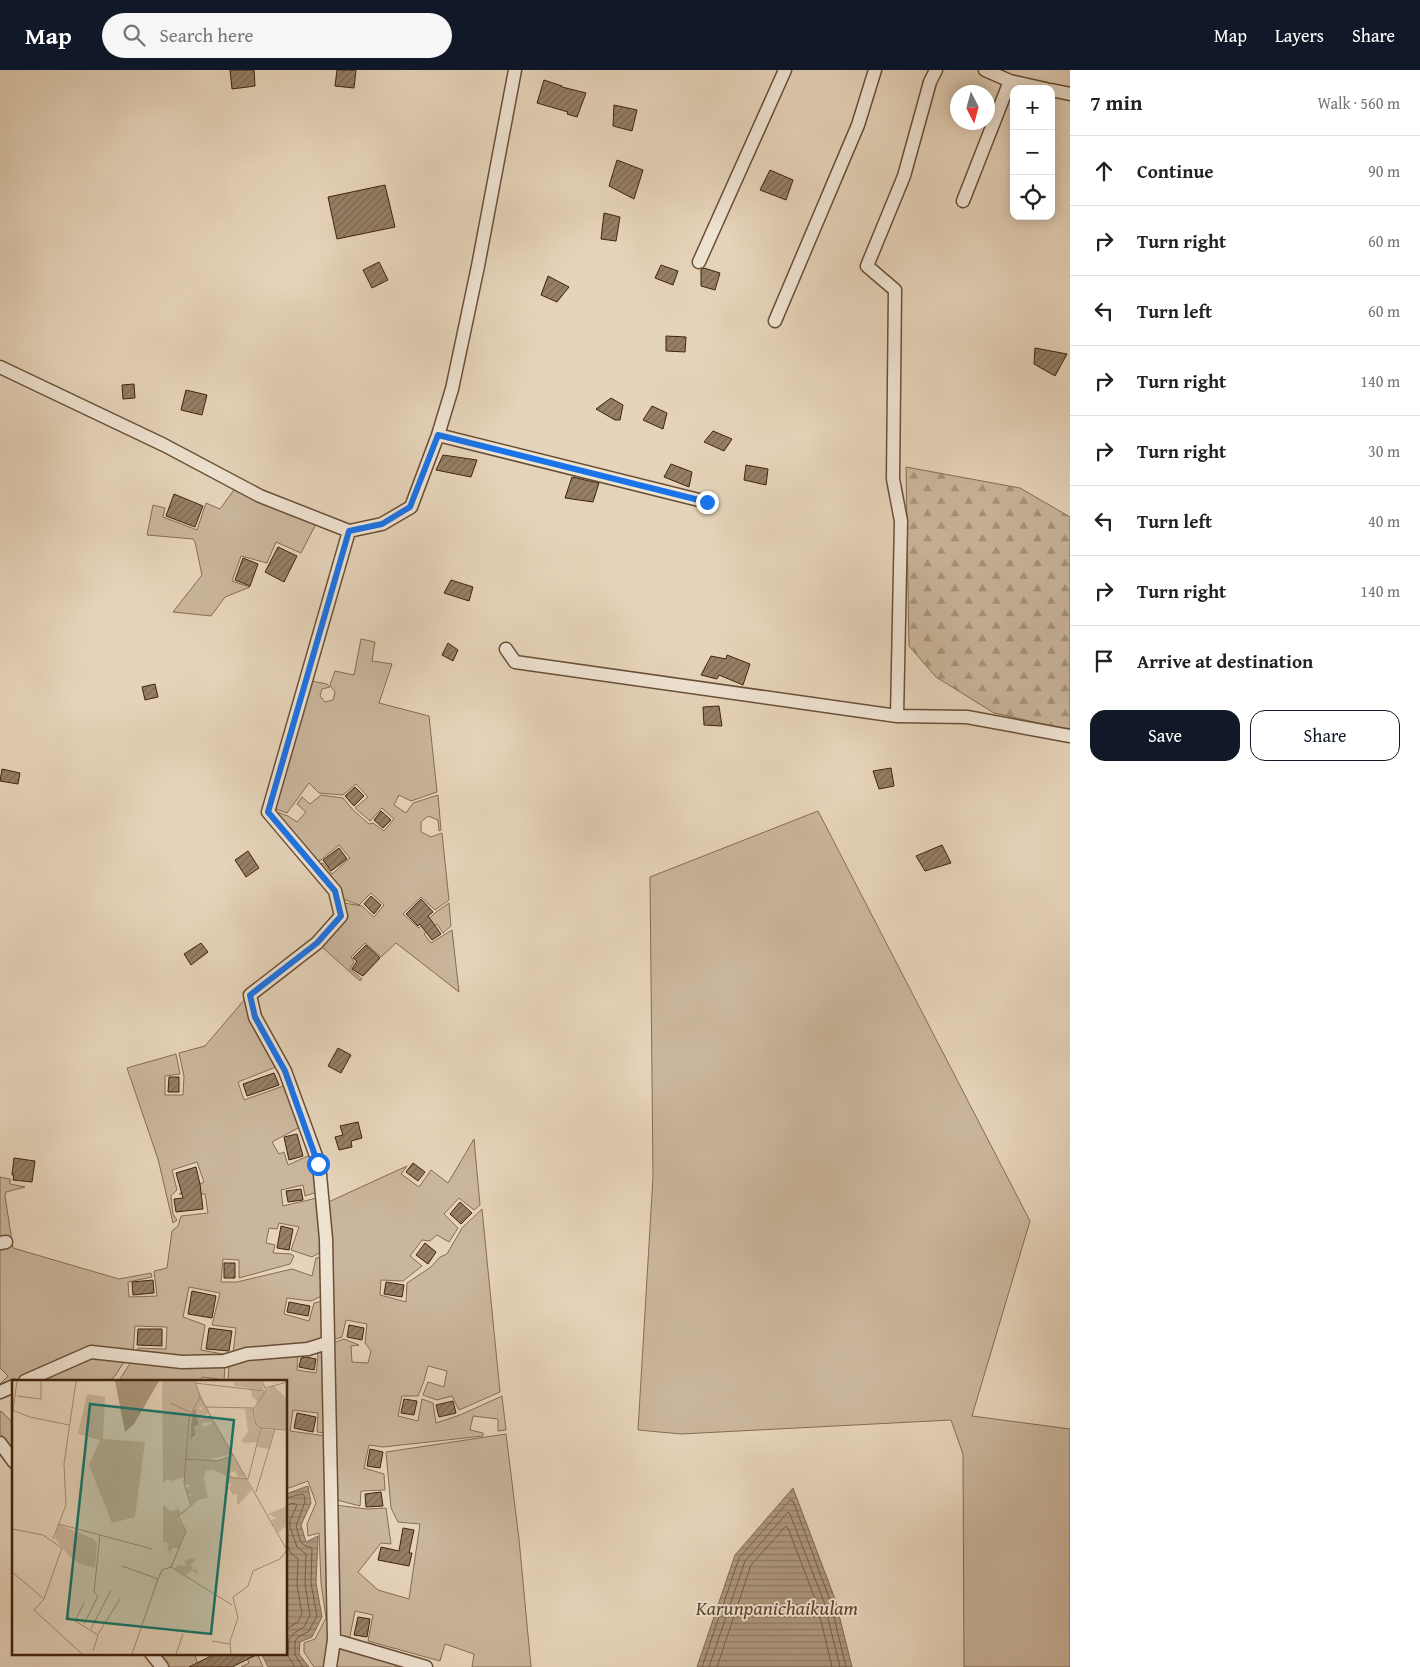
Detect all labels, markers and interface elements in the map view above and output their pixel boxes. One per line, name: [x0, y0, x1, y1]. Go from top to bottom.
search box: [102, 13, 452, 58]
text: Map: [25, 18, 72, 53]
icon: search: [120, 21, 148, 49]
text: Search here: [160, 21, 253, 49]
text: Map: [1214, 22, 1247, 49]
text: Layers: [1275, 22, 1324, 49]
text: Share: [1352, 22, 1395, 49]
north arrow: [950, 85, 995, 130]
map controls: [1010, 85, 1055, 220]
button: +: [1010, 85, 1055, 130]
text: 7 min: [1090, 87, 1142, 118]
text: Walk · 560 m: [1317, 91, 1400, 115]
button: −: [1010, 130, 1055, 175]
icon: ahead: [1090, 157, 1118, 185]
text: Continue: [1137, 157, 1214, 185]
text: 90 m: [1368, 159, 1400, 183]
button: locate: [1010, 175, 1055, 220]
icon: right: [1090, 227, 1118, 255]
text: Turn right: [1137, 227, 1226, 255]
text: 60 m: [1368, 229, 1400, 253]
icon: left: [1090, 297, 1118, 325]
text: Turn left: [1137, 297, 1212, 325]
text: 60 m: [1368, 299, 1400, 323]
icon: right: [1090, 367, 1118, 395]
text: Turn right: [1137, 367, 1226, 395]
text: 140 m: [1360, 369, 1400, 393]
icon: right: [1090, 437, 1118, 465]
text: Turn right: [1137, 437, 1226, 465]
text: 30 m: [1368, 439, 1400, 463]
route end: [696, 491, 719, 514]
icon: left: [1090, 507, 1118, 535]
text: Turn left: [1137, 507, 1212, 535]
text: 40 m: [1368, 509, 1400, 533]
icon: right: [1090, 577, 1118, 605]
text: Turn right: [1137, 577, 1226, 605]
text: 140 m: [1360, 579, 1400, 603]
icon: arrive: [1090, 647, 1118, 675]
text: Arrive at destination: [1137, 647, 1313, 675]
button: Save: [1090, 710, 1240, 761]
button: Share: [1250, 710, 1400, 761]
route start: [307, 1153, 330, 1176]
inset map: [12, 1380, 288, 1654]
water label: Karunpanichaikulam: [695, 1593, 859, 1622]

